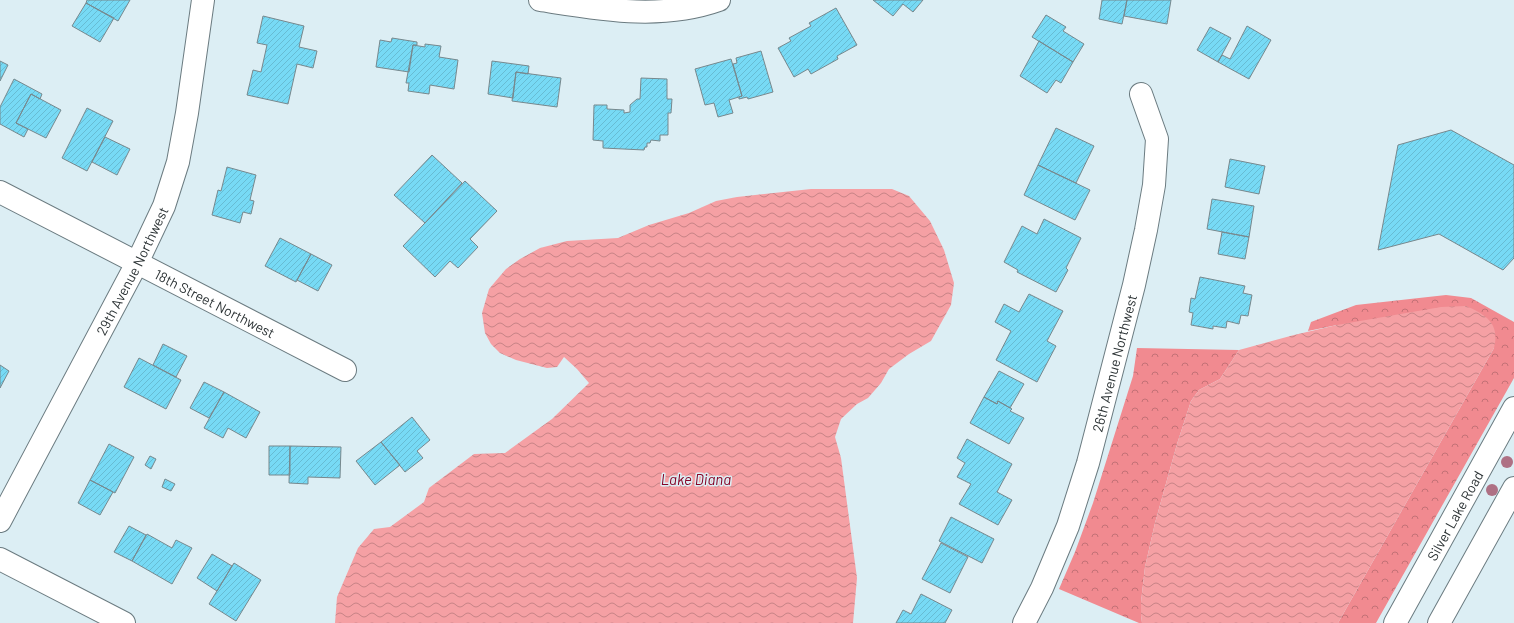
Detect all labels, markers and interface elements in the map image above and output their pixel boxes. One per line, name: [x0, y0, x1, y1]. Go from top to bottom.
street label: 29th Avenue Northwest: [92, 204, 171, 338]
street label: 18th Street Northwest: [152, 265, 278, 341]
street label: 26th Avenue Northwest: [1088, 292, 1140, 434]
street label: Silver Lake Road: [1423, 468, 1486, 563]
water label: Lake Diana: [661, 470, 731, 488]

